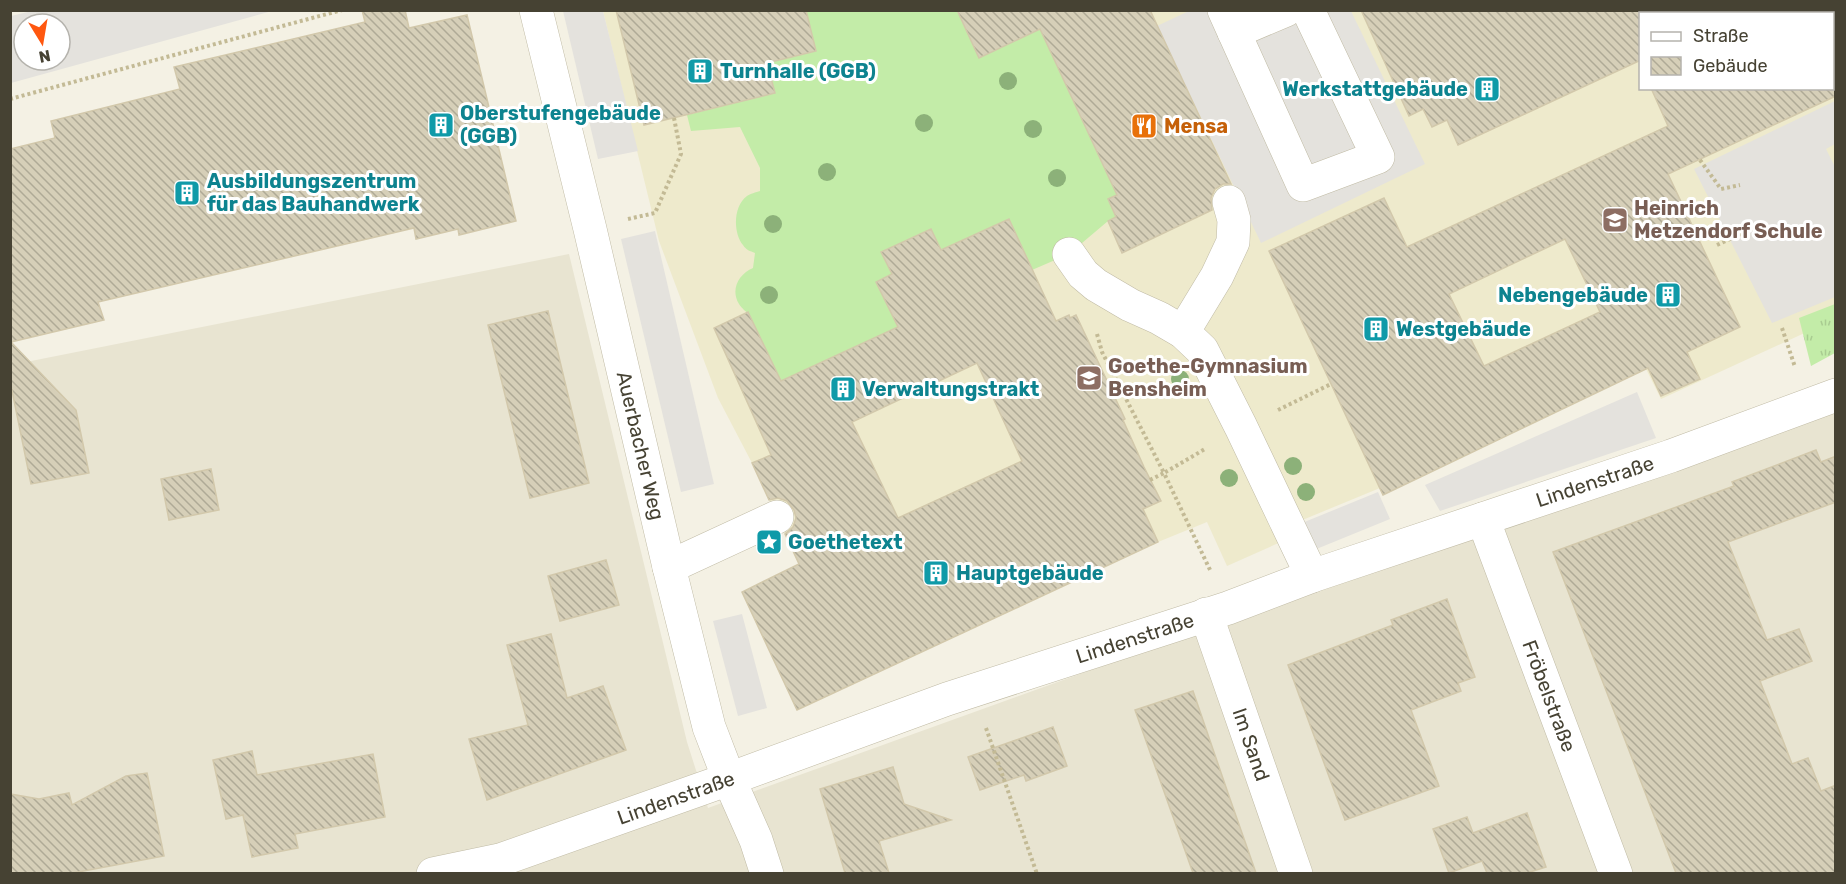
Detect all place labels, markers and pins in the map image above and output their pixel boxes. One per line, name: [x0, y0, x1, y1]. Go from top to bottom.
building icon: Turnhalle (GGB): [685, 56, 715, 86]
place label: Turnhalle (GGB): [720, 59, 876, 83]
building icon: Werkstattgebäude: [1472, 74, 1502, 104]
place label: Werkstattgebäude: [1282, 77, 1468, 101]
place label: Oberstufengebäude (GGB): [460, 101, 661, 148]
building icon: Oberstufengebäude (GGB): [426, 110, 456, 140]
restaurant icon: Mensa: [1129, 111, 1159, 141]
place label: Mensa: [1164, 114, 1228, 138]
place label: Ausbildungszentrum für das Bauhandwerk: [207, 169, 420, 216]
building icon: Ausbildungszentrum für das Bauhandwerk: [172, 178, 202, 208]
place label: Heinrich Metzendorf Schule: [1634, 196, 1823, 243]
school or university icon: Heinrich Metzendorf Schule: [1600, 205, 1630, 235]
building icon: Nebengebäude: [1653, 280, 1683, 310]
place label: Nebengebäude: [1498, 283, 1648, 307]
building icon: Westgebäude: [1361, 314, 1391, 344]
place label: Westgebäude: [1396, 317, 1531, 341]
place label: Goethe-Gymnasium Bensheim: [1108, 354, 1307, 401]
school or university icon: Goethe-Gymnasium Bensheim: [1074, 363, 1104, 393]
building icon: Verwaltungstrakt: [828, 374, 858, 404]
place label: Verwaltungstrakt: [862, 377, 1039, 401]
place icon: Goethetext: [754, 527, 784, 557]
place label: Goethetext: [788, 530, 903, 554]
building icon: Hauptgebäude: [921, 558, 951, 588]
place label: Hauptgebäude: [956, 561, 1104, 585]

